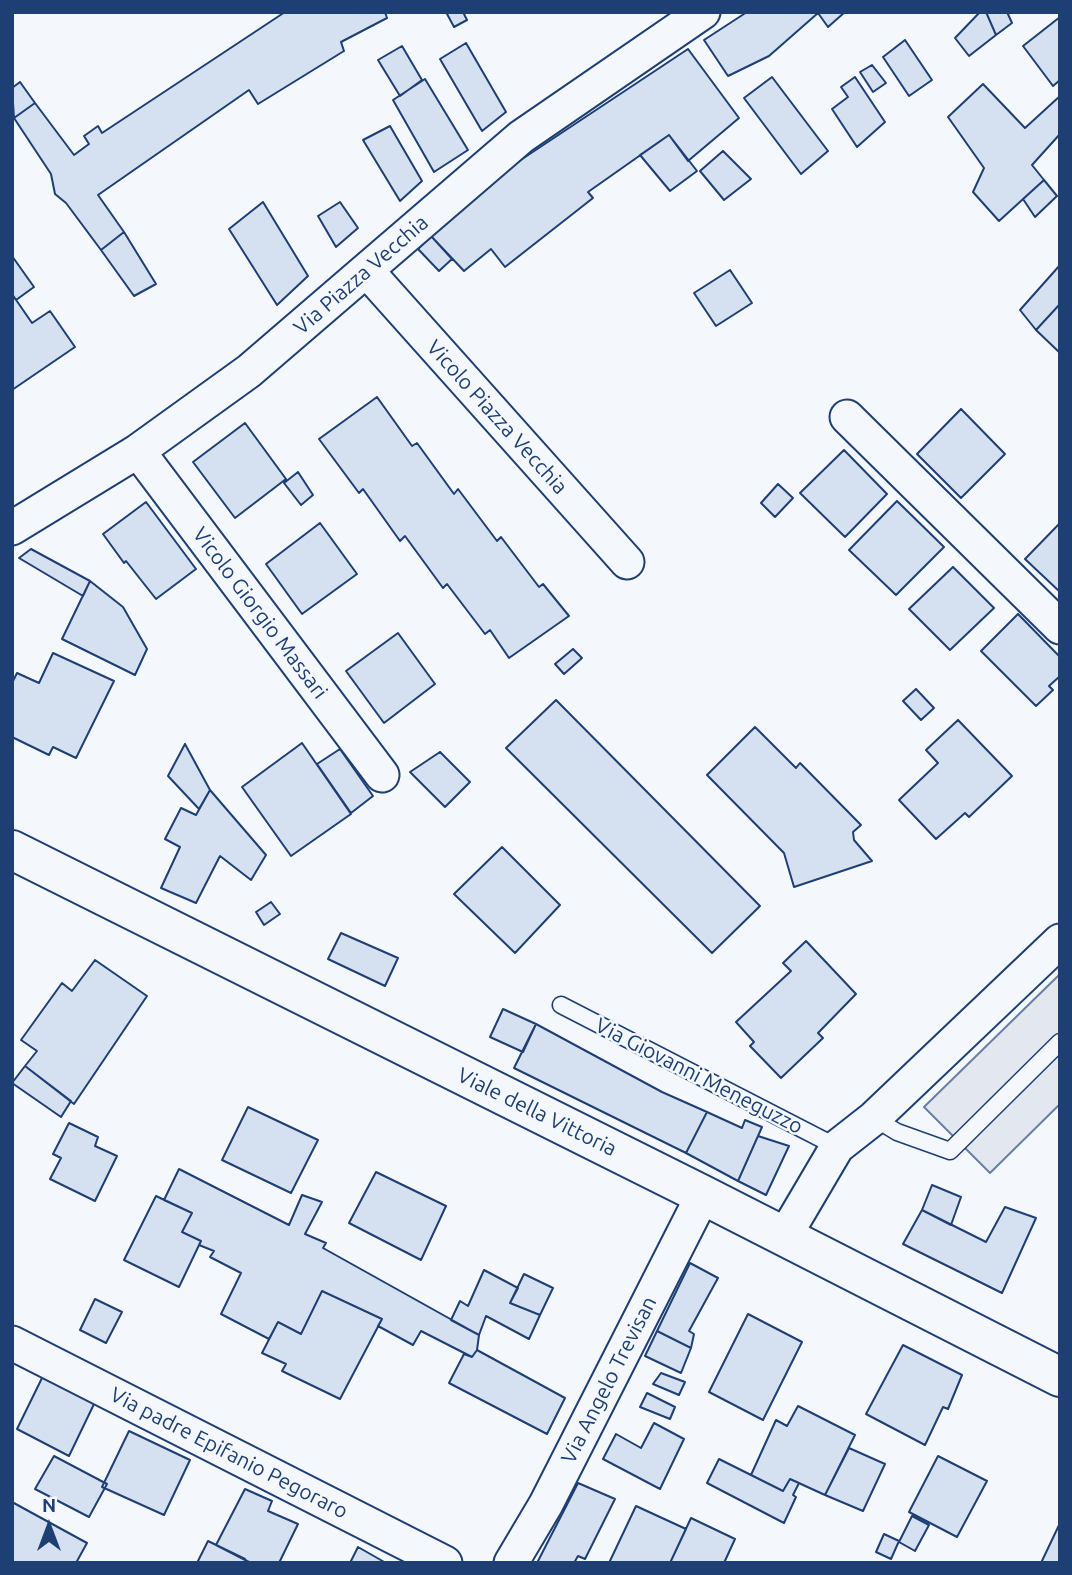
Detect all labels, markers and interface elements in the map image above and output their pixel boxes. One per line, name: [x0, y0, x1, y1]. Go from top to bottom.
street label: Via Piazza Vecchia: [289, 210, 433, 340]
street label: Vicolo Piazza Vecchia: [421, 335, 573, 499]
street label: Vicolo Giorgio Massari: [187, 522, 333, 704]
street label: Via Giovanni Meneguzzo: [591, 1013, 807, 1139]
street label: Viale della Vittoria: [453, 1063, 621, 1161]
street label: Via Angelo Trevisan: [556, 1292, 662, 1468]
street label: Via padre Epifanio Pegoraro: [106, 1382, 352, 1524]
north arrow: [14, 1491, 84, 1561]
text: N: [42, 1494, 56, 1516]

